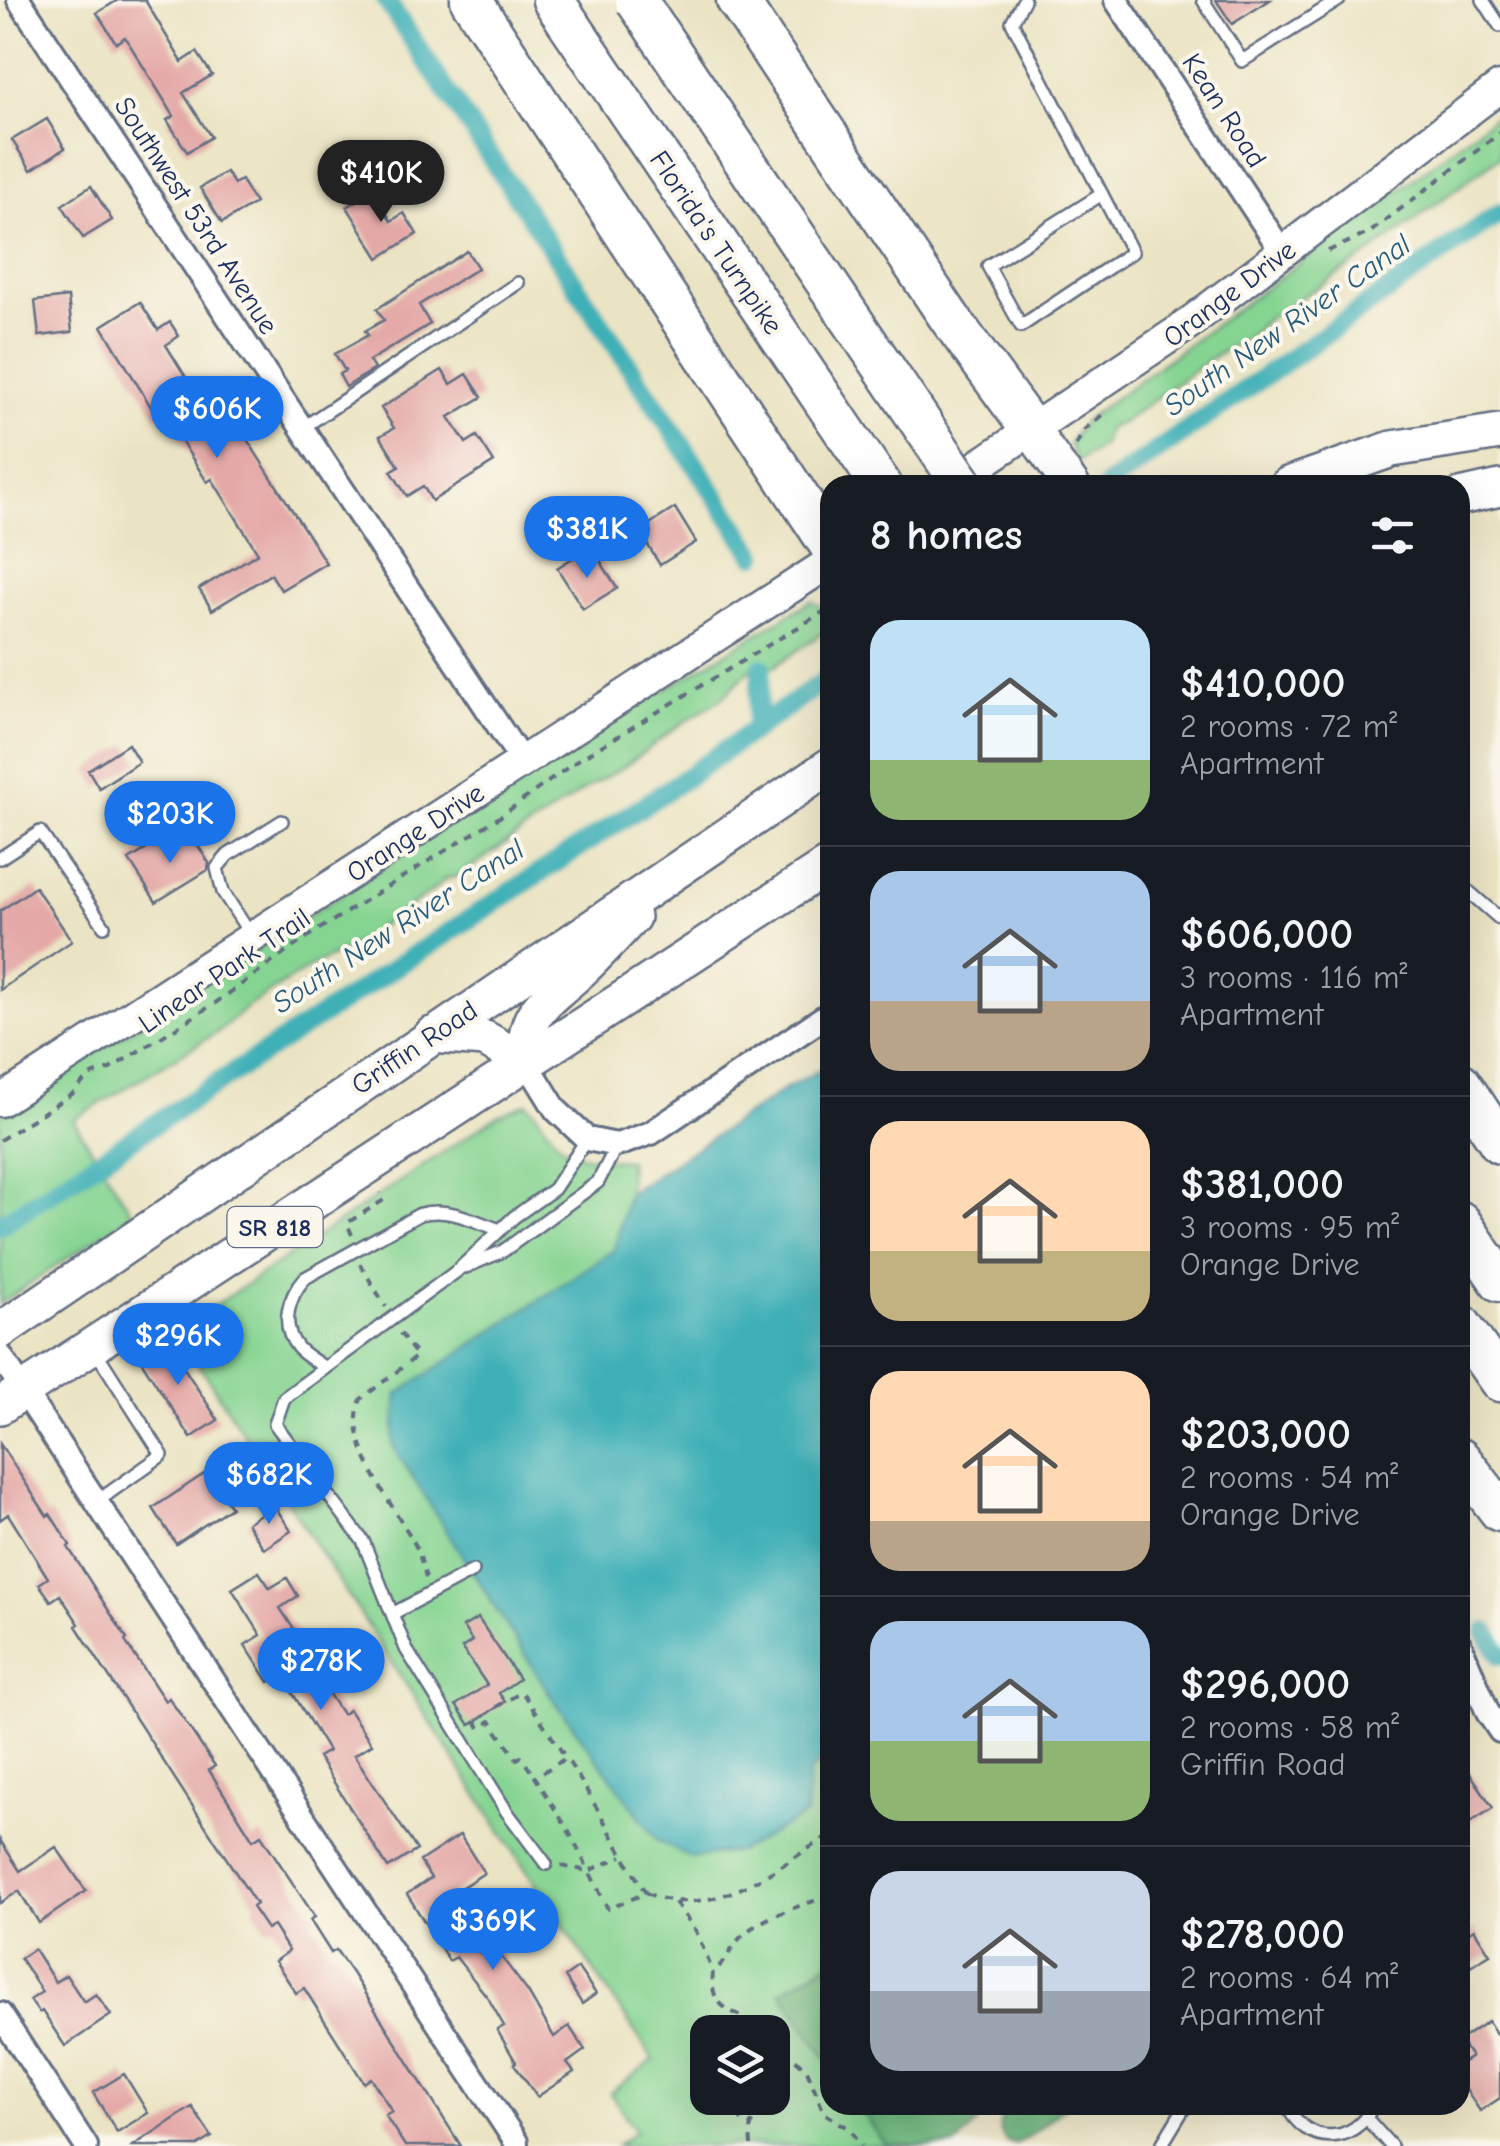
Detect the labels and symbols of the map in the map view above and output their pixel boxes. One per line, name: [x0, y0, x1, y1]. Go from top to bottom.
street label: Kean Road: [1175, 48, 1273, 174]
street label: Southwest 53rd Avenue: [108, 91, 285, 340]
pin: $410K: [311, 140, 451, 225]
street label: Florida's Turnpike: [643, 145, 789, 340]
water label: South New River Canal: [1157, 227, 1418, 424]
street label: Orange Drive: [1157, 234, 1302, 354]
pin: $606K: [147, 376, 287, 461]
pin: $381K: [517, 496, 657, 581]
street label: Orange Drive: [341, 777, 490, 889]
pin: $203K: [100, 781, 240, 866]
water label: South New River Canal: [266, 832, 531, 1021]
street label: Linear Park Trail: [133, 902, 316, 1040]
street label: Griffin Road: [346, 994, 484, 1102]
road number: SR 818: [228, 1207, 322, 1247]
pin: $296K: [108, 1303, 248, 1388]
pin: $682K: [199, 1442, 339, 1527]
pin: $278K: [251, 1628, 391, 1713]
pin: $369K: [423, 1888, 563, 1973]

